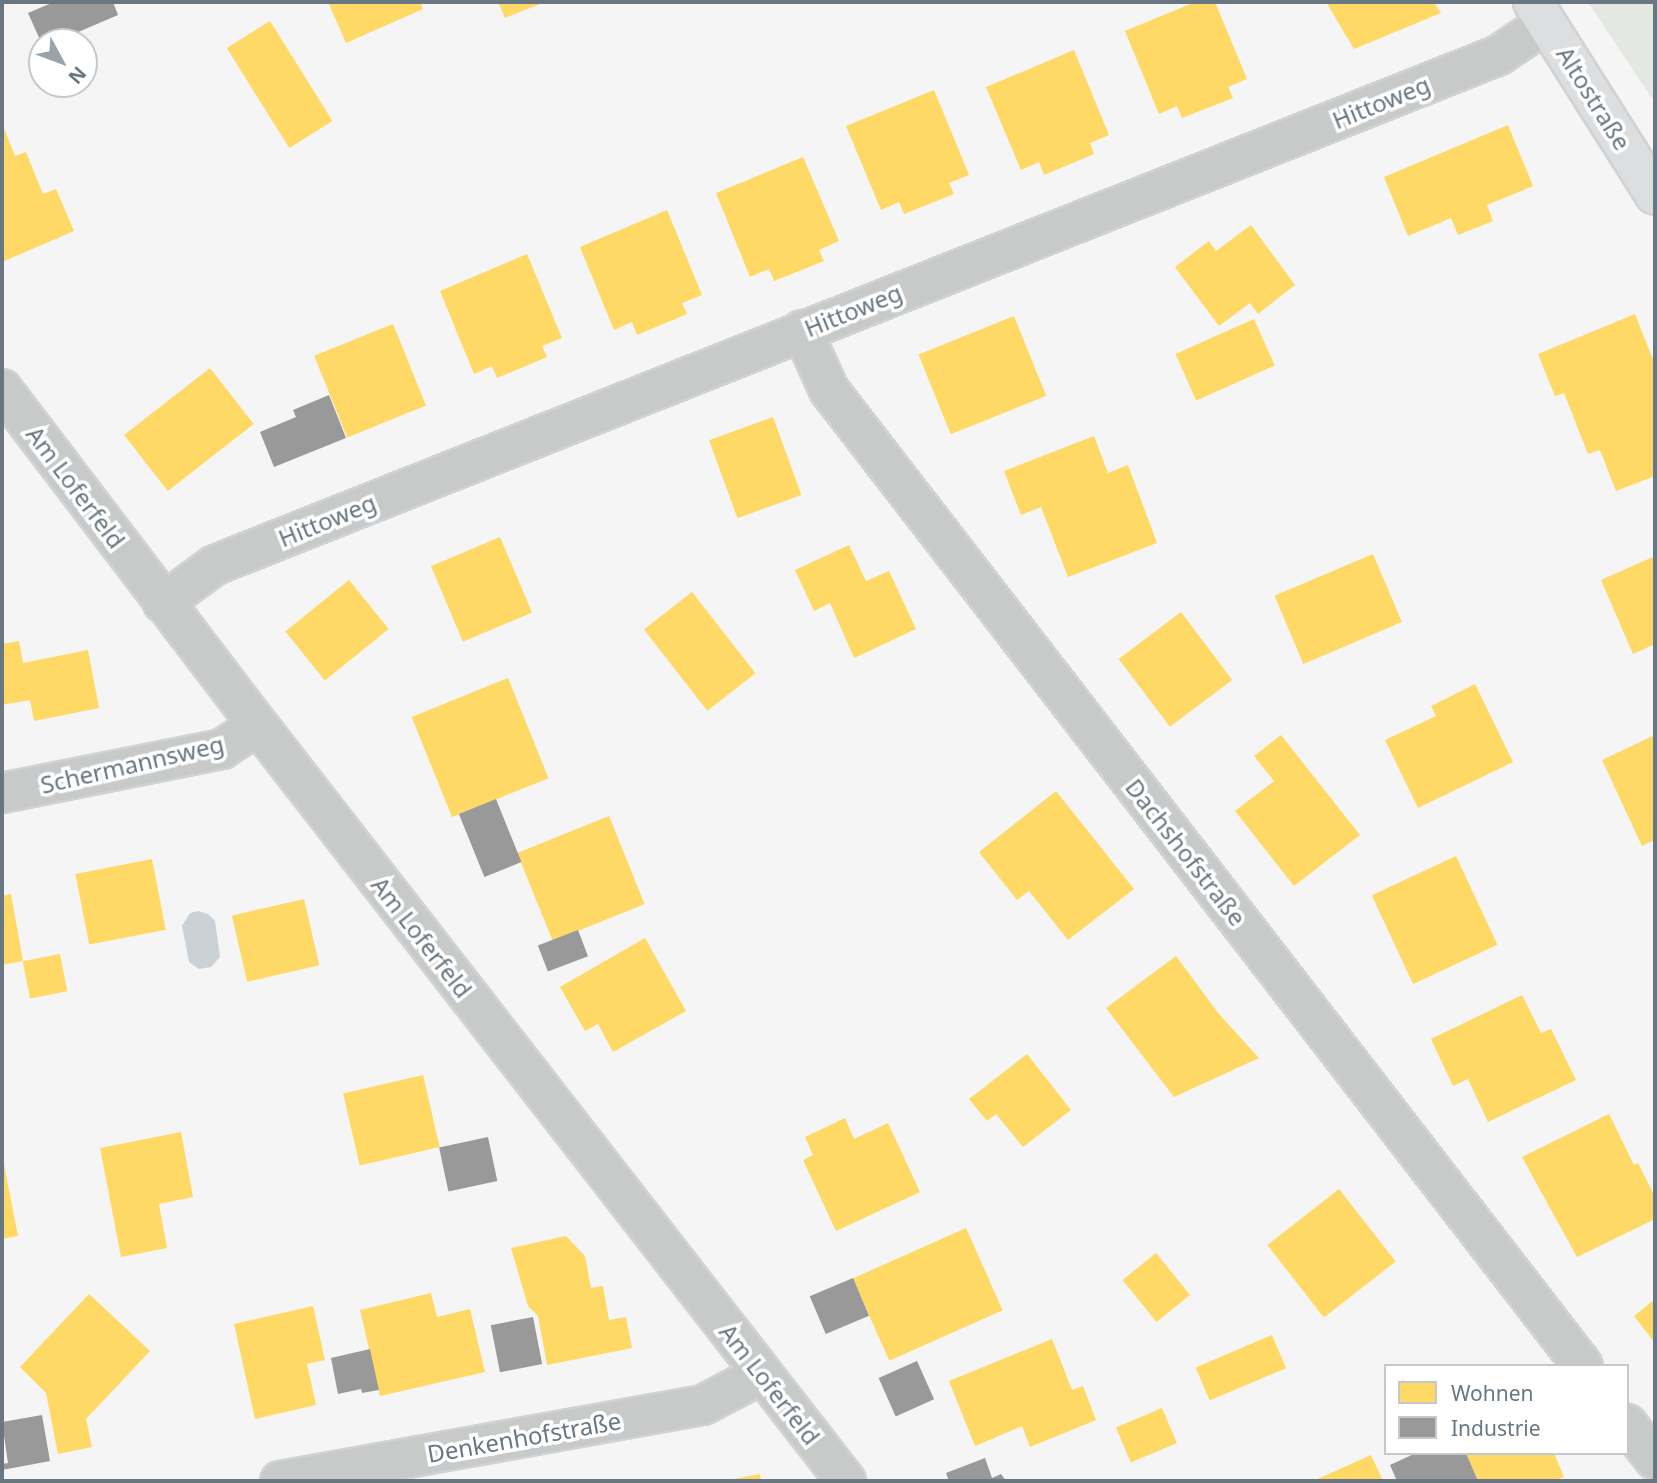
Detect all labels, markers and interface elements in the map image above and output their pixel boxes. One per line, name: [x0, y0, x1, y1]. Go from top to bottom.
north arrow: [28, 28, 98, 98]
street label: Altostraße: [1551, 41, 1637, 155]
text: N: [62, 61, 92, 90]
street label: Hittoweg: [1328, 69, 1434, 135]
street label: Hittoweg: [800, 277, 906, 343]
street label: Am Loferfeld: [21, 420, 131, 554]
street label: Hittoweg: [274, 487, 380, 553]
street label: Schermannsweg: [38, 729, 226, 799]
street label: Dachshofstraße: [1120, 773, 1252, 931]
street label: Am Loferfeld: [366, 871, 478, 1003]
street label: Am Loferfeld: [714, 1318, 826, 1450]
legend: [1384, 1364, 1629, 1455]
text: Wohnen: [1451, 1379, 1534, 1407]
street label: Denkenhofstraße: [425, 1406, 623, 1468]
text: Industrie: [1451, 1414, 1541, 1442]

